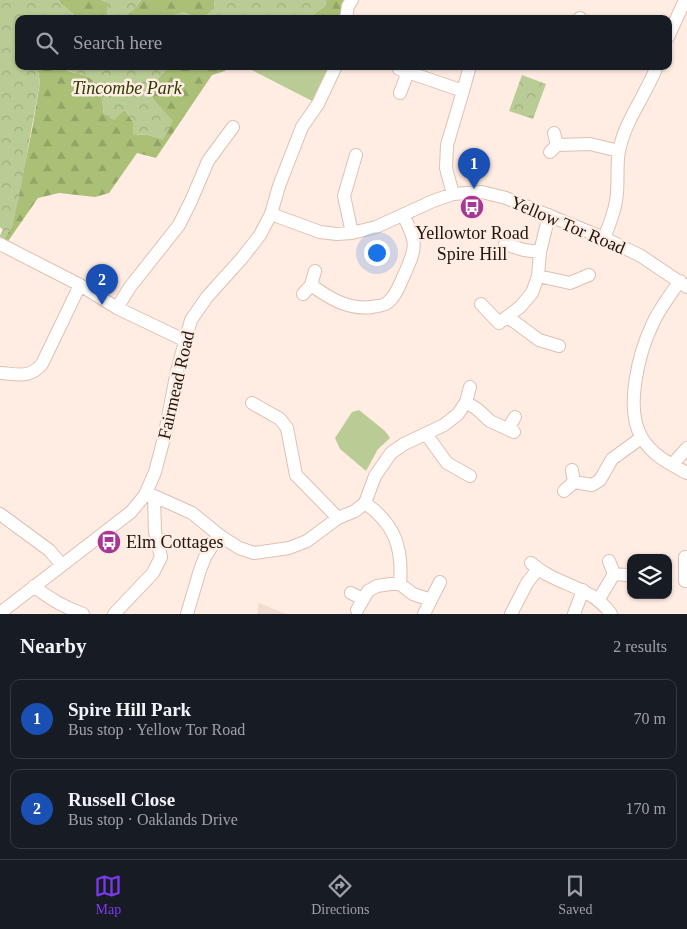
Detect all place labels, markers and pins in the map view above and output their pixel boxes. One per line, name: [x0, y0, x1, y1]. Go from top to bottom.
pin: 1: [458, 148, 490, 189]
bus stop icon: Yellowtor Road Spire Hill: [459, 194, 485, 220]
place label: Yellowtor Road Spire Hill: [415, 223, 529, 264]
pin: 2: [86, 264, 118, 305]
bus stop icon: Elm Cottages: [96, 529, 122, 555]
place label: Elm Cottages: [126, 532, 224, 552]

